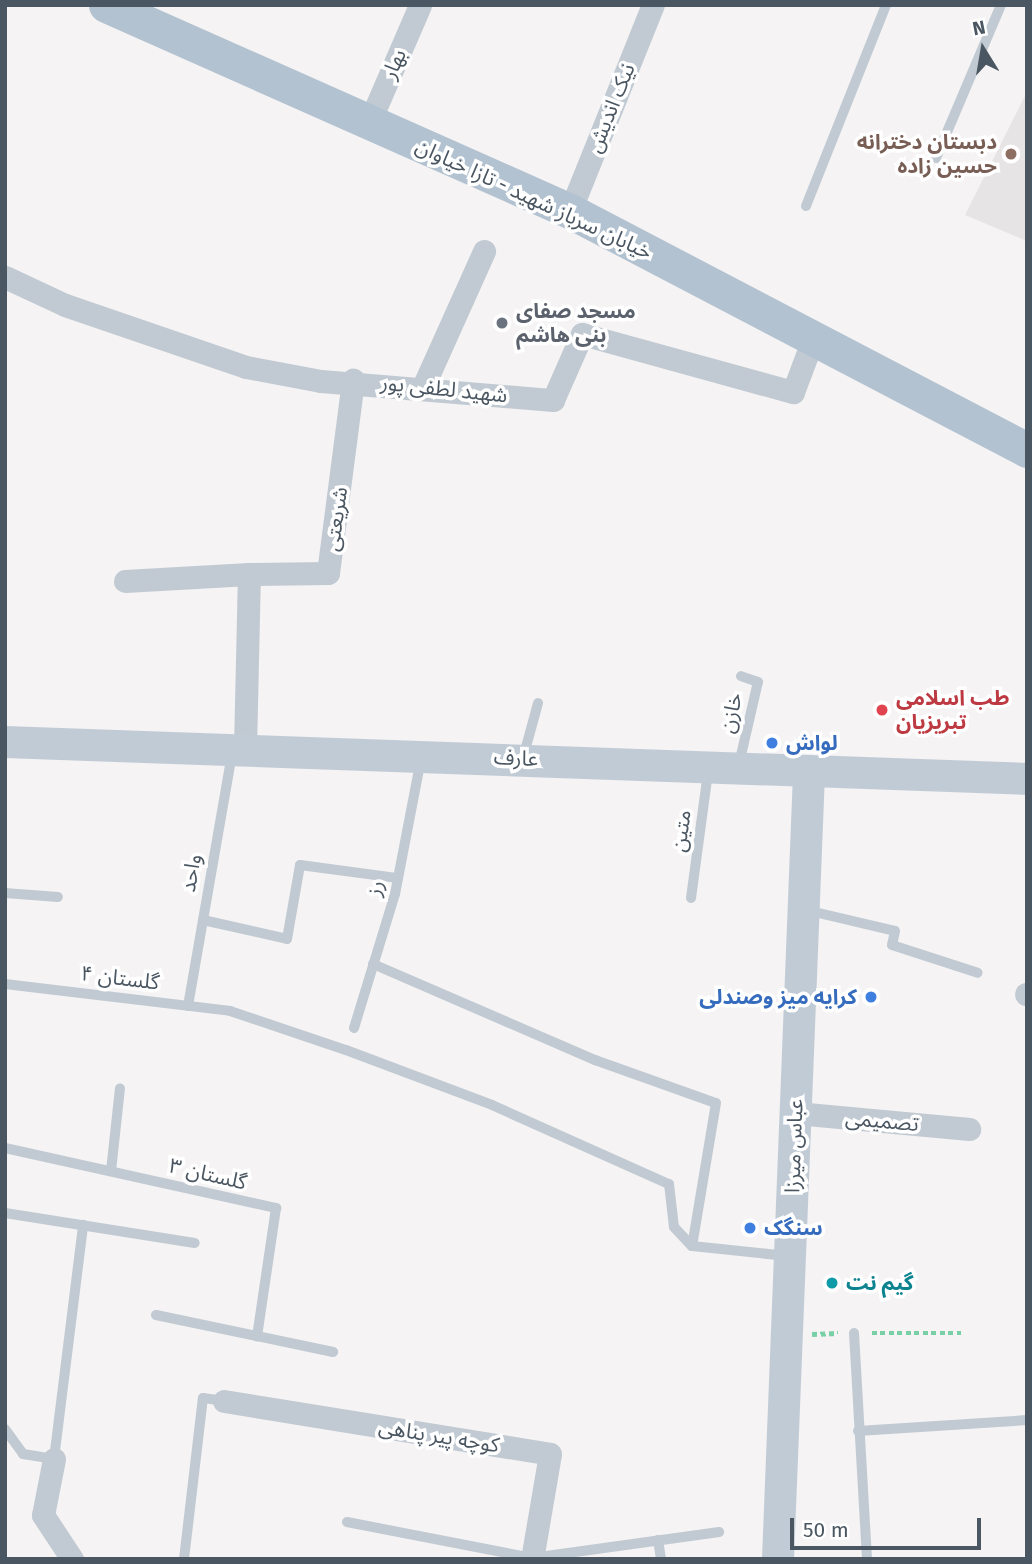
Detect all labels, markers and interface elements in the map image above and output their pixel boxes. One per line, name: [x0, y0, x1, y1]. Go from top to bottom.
north arrow: [948, 14, 1018, 84]
text: N: [971, 15, 987, 40]
street label: بهار: [376, 45, 412, 83]
street label: نیک اندیش: [582, 60, 640, 156]
place label: دبستان دخترانه حسین زاده: [857, 129, 997, 179]
street label: خیابان سرباز شهید - تازا خیاوان: [412, 133, 656, 265]
marker: دبستان دخترانه حسین زاده: [1003, 146, 1019, 162]
place label: مسجد صفای بنی هاشم: [516, 298, 636, 348]
marker: مسجد صفای بنی هاشم: [494, 315, 510, 331]
street label: شهید لطفی پور: [379, 370, 509, 408]
street label: شریعتی: [319, 485, 353, 553]
place label: طب اسلامی تبریزیان: [896, 685, 1009, 735]
street label: خازن: [714, 690, 748, 736]
marker: طب اسلامی تبریزیان: [874, 702, 890, 718]
place label: لواش: [786, 730, 838, 756]
marker: لواش: [764, 735, 780, 751]
street label: عارف: [493, 744, 539, 772]
street label: متین: [666, 808, 696, 854]
street label: واحد: [175, 852, 207, 894]
street label: رز: [361, 877, 389, 899]
street label: گلستان ۴: [79, 961, 161, 995]
place label: کرایه میز وصندلی: [699, 984, 857, 1010]
marker: کرایه میز وصندلی: [863, 989, 879, 1005]
street label: عباس میرزا: [780, 1098, 808, 1194]
street label: تصمیمی: [844, 1105, 920, 1137]
street label: گلستان ۳: [167, 1153, 249, 1195]
place label: سنگک: [764, 1215, 823, 1241]
marker: سنگک: [742, 1220, 758, 1236]
place label: گیم نت: [846, 1270, 914, 1296]
marker: گیم نت: [824, 1275, 840, 1291]
street label: کوچه پیر پناهی: [377, 1414, 501, 1458]
scale bar: [794, 1504, 985, 1548]
text: 50 m: [803, 1517, 849, 1543]

